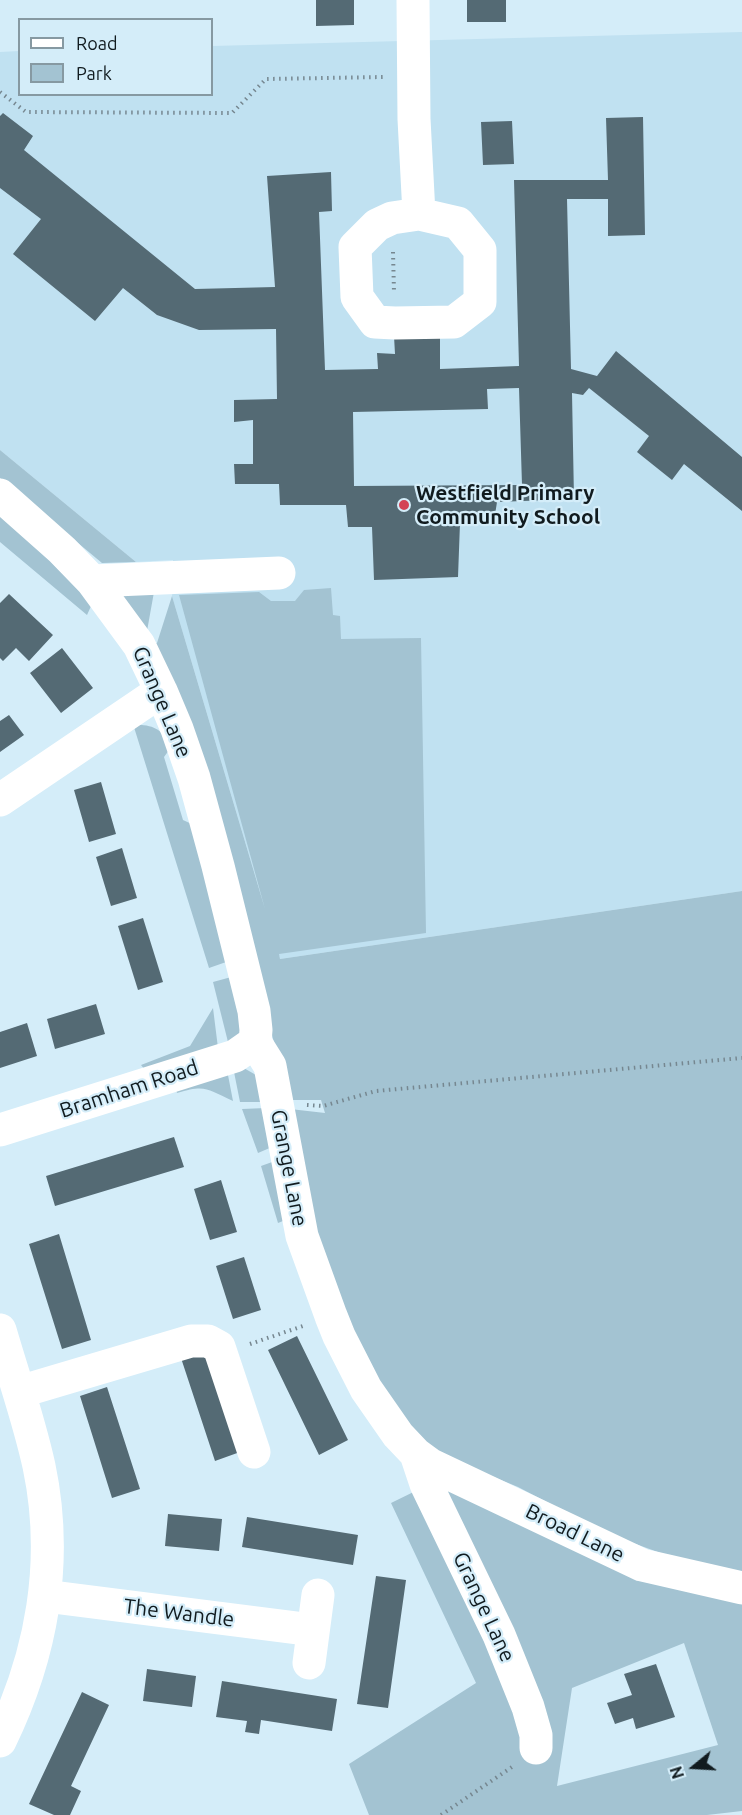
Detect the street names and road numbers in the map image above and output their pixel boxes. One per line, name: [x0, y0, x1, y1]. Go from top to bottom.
street label: Grange Lane: [127, 643, 197, 761]
street label: Bramham Road: [56, 1055, 202, 1123]
street label: Grange Lane: [265, 1108, 313, 1228]
street label: Broad Lane: [522, 1498, 628, 1568]
street label: Grange Lane: [448, 1548, 520, 1666]
street label: The Wandle: [122, 1594, 236, 1632]

